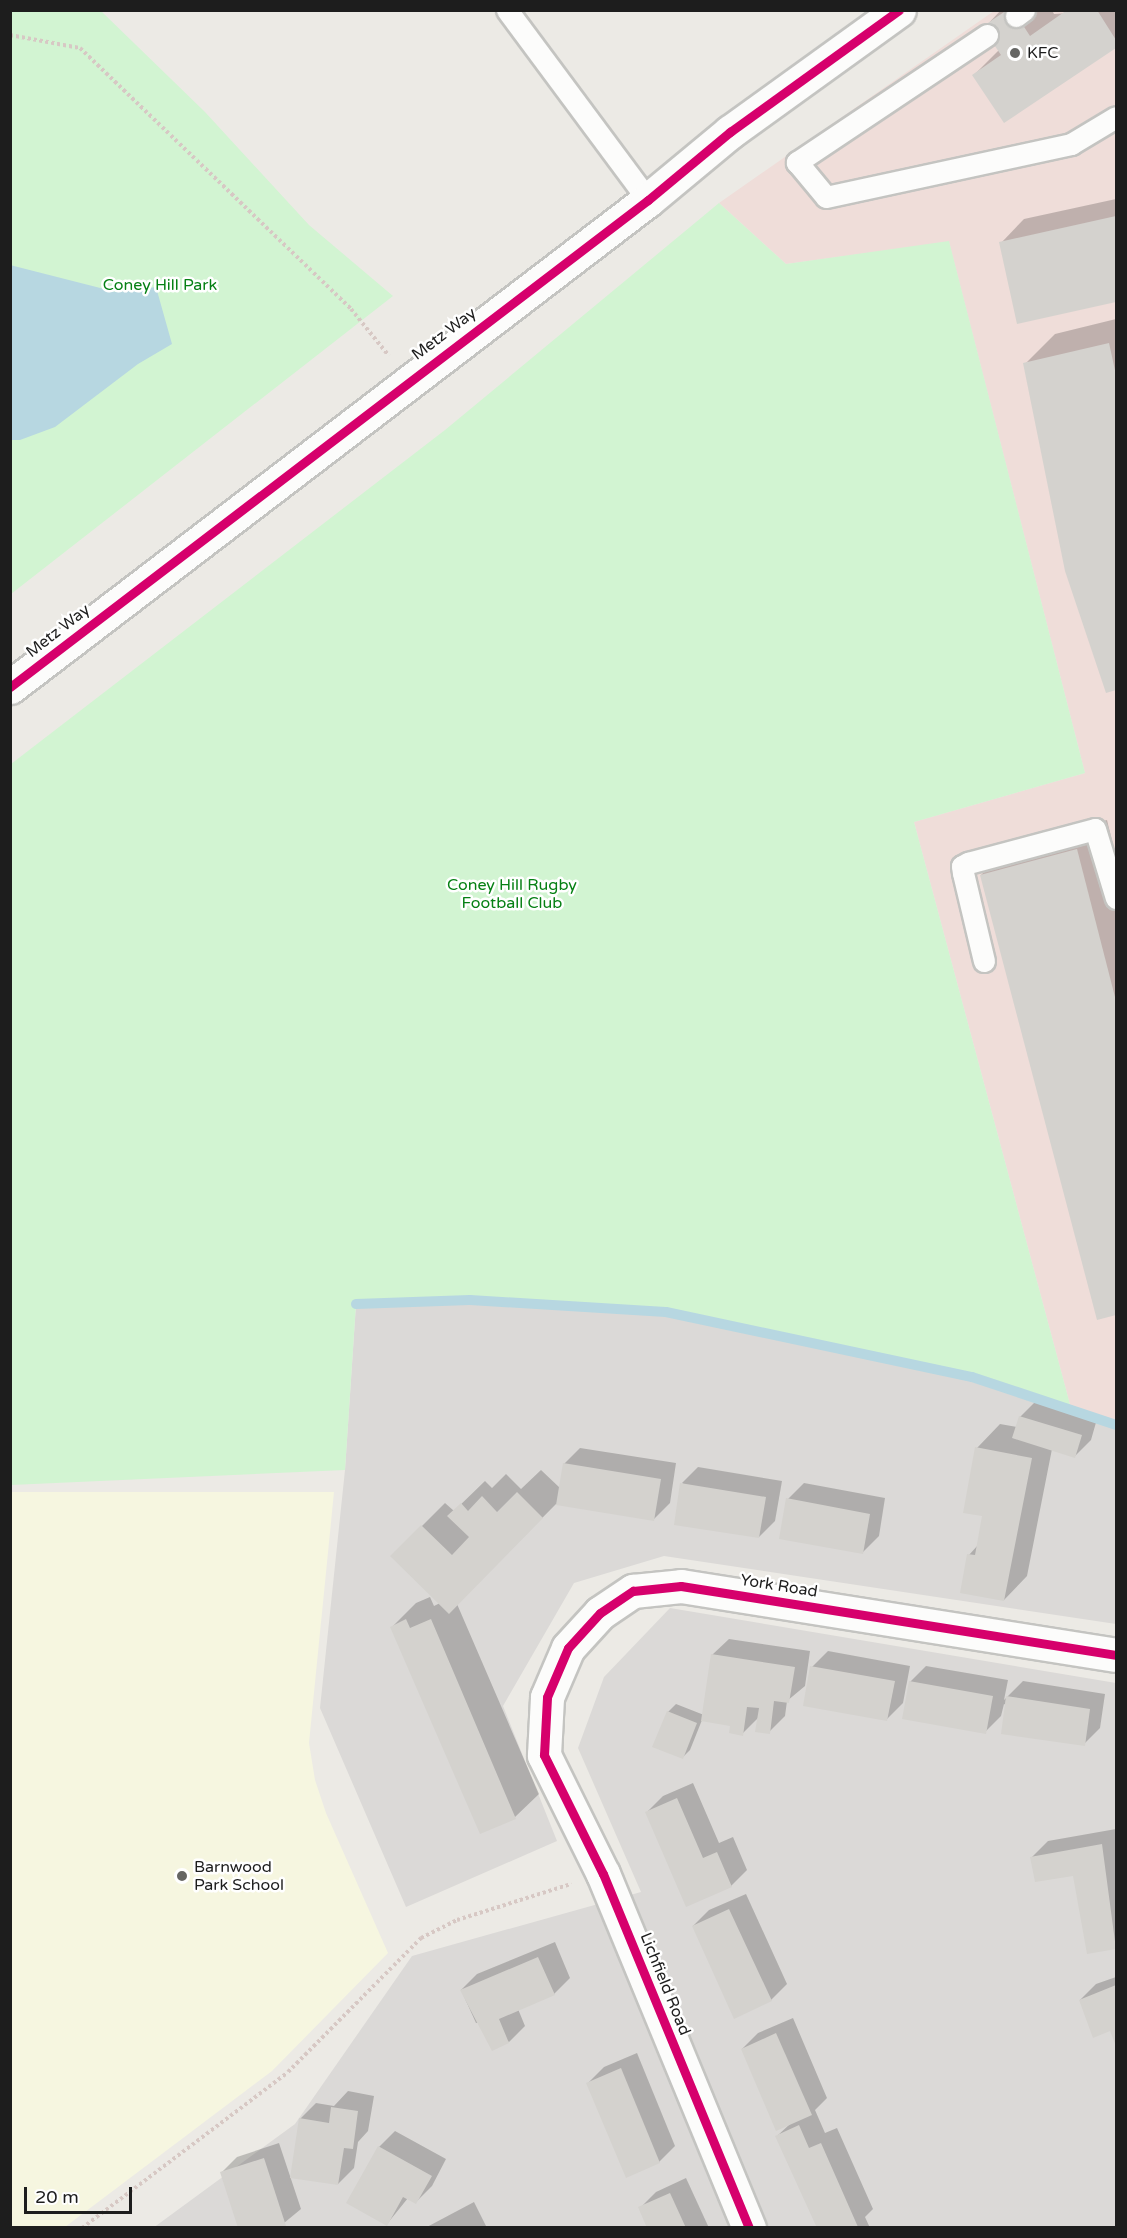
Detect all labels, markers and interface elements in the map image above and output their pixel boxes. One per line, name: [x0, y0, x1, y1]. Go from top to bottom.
place label: KFC: [1027, 43, 1058, 63]
marker: KFC: [1008, 46, 1022, 60]
park label: Coney Hill Park: [103, 275, 217, 295]
street label: Metz Way: [408, 304, 480, 364]
street label: Metz Way: [22, 600, 94, 662]
park label: Coney Hill Rugby Football Club: [447, 875, 577, 913]
street label: York Road: [739, 1570, 819, 1602]
place label: Barnwood Park School: [194, 1857, 284, 1895]
marker: Barnwood Park School: [175, 1869, 189, 1883]
street label: Lichfield Road: [636, 1930, 694, 2038]
scale bar: [27, 2175, 135, 2213]
text: 20 m: [35, 2186, 79, 2208]

